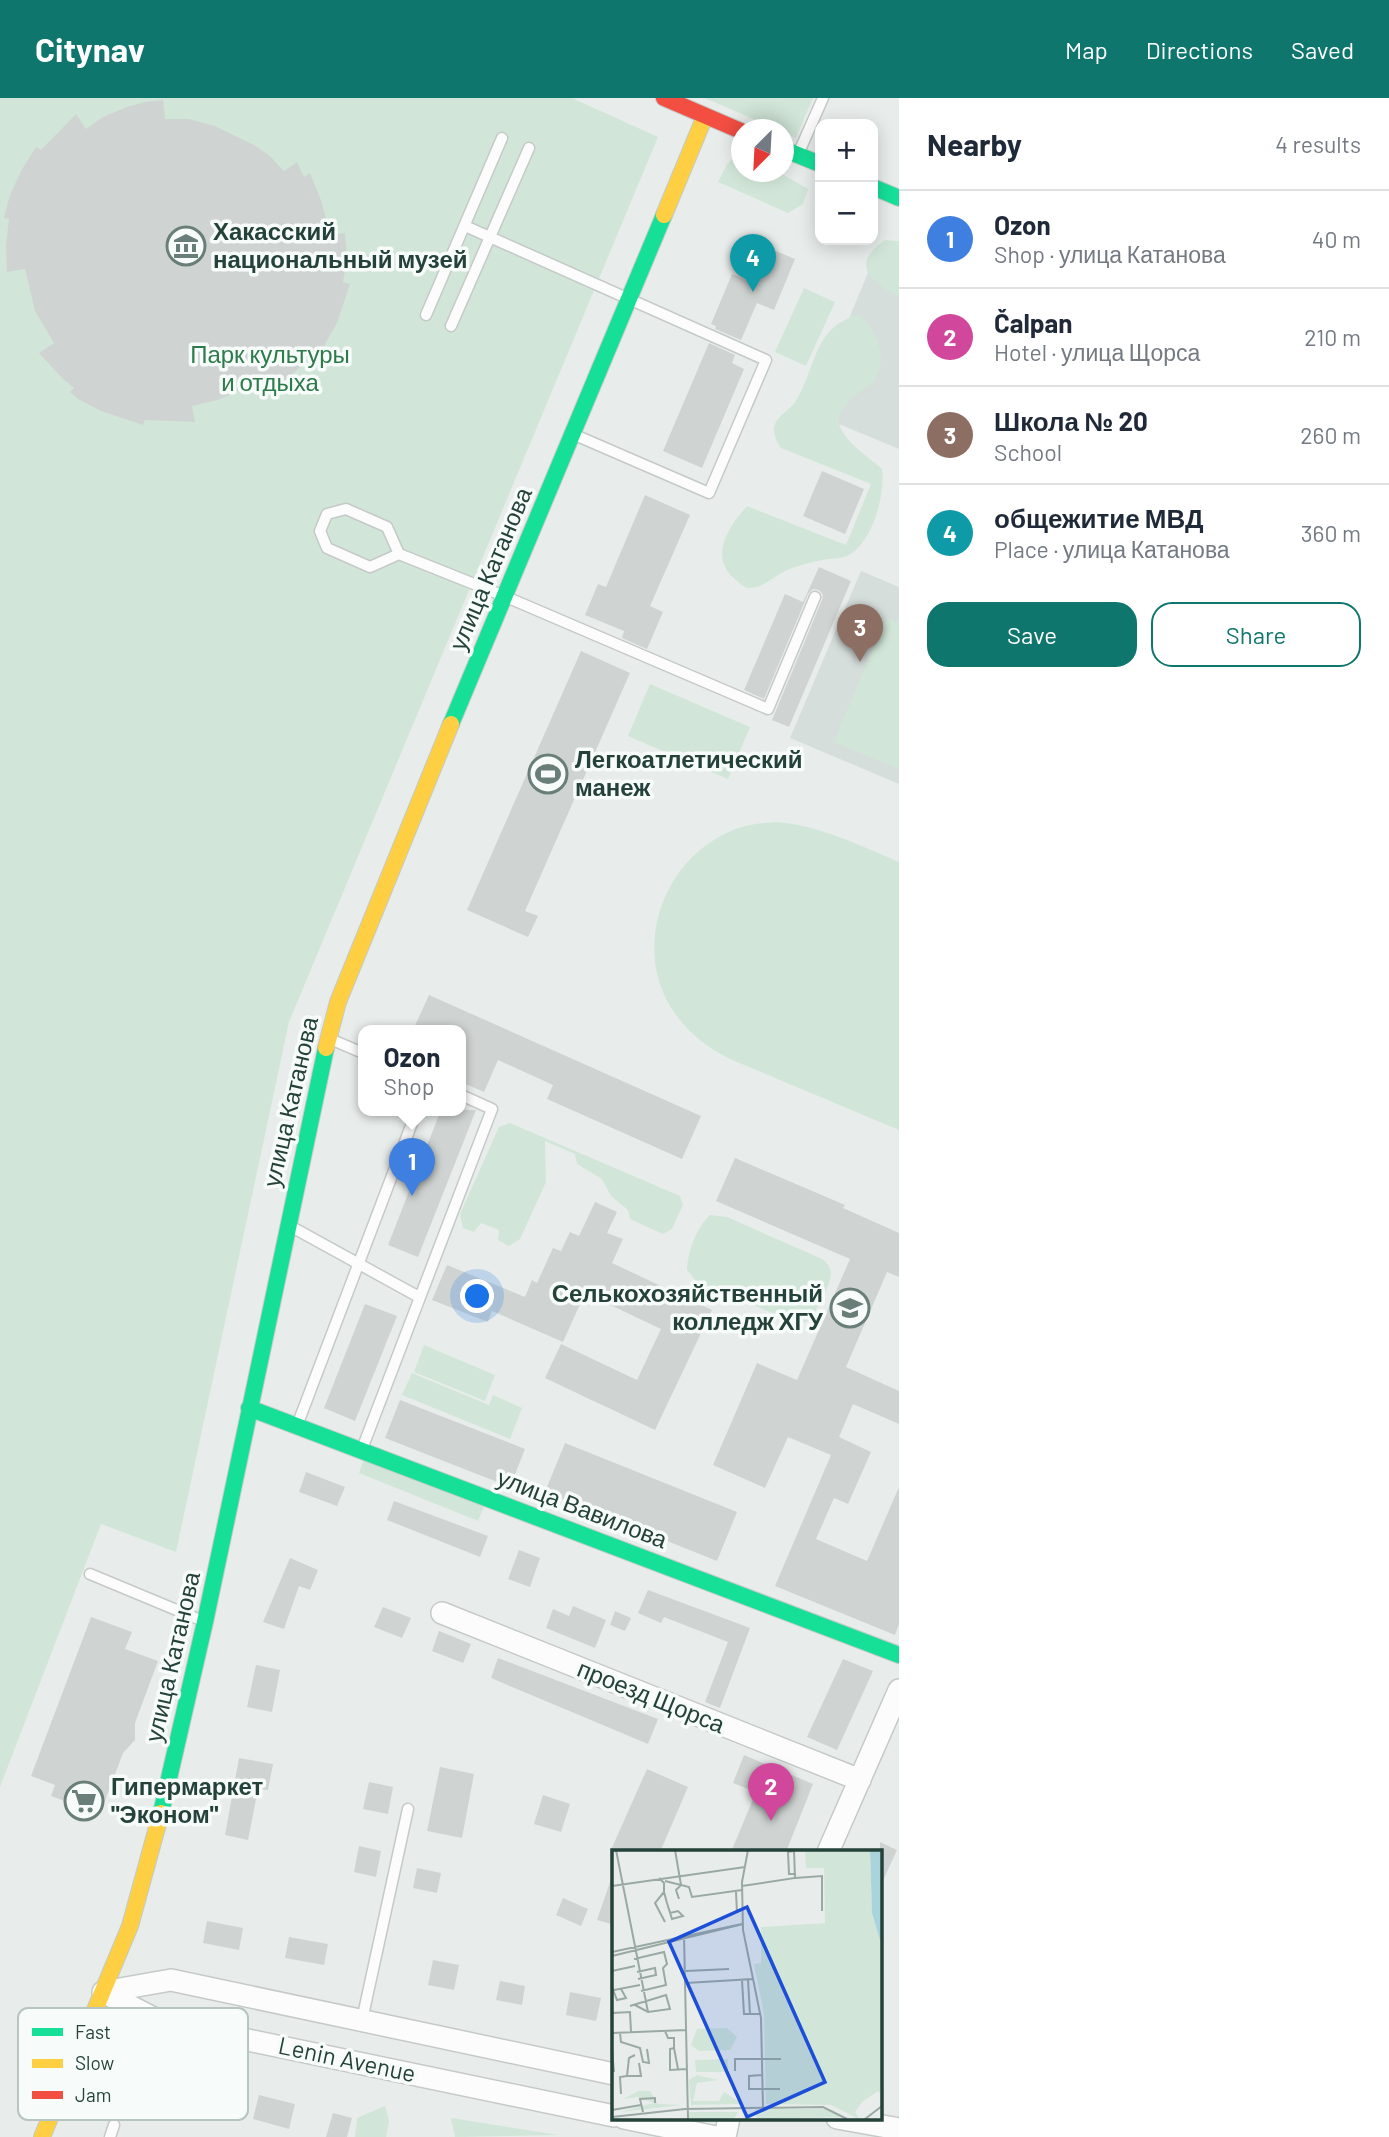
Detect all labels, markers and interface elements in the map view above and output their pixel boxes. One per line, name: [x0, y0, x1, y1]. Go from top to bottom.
text: Citynav: [35, 29, 145, 69]
text: Map: [1065, 35, 1108, 64]
text: Directions: [1146, 35, 1253, 64]
text: Saved: [1291, 35, 1354, 64]
north arrow: [731, 119, 794, 182]
map controls: [815, 119, 878, 245]
button: +: [815, 119, 878, 182]
text: Nearby: [927, 126, 1022, 162]
text: 4 results: [1275, 130, 1361, 158]
button: −: [815, 182, 878, 245]
text: Ozon: [994, 209, 1051, 240]
place label: Хакасский национальный музей: [213, 216, 468, 273]
museum icon: Хакасский национальный музей: [165, 225, 207, 267]
text: 1: [946, 225, 954, 253]
text: 40 m: [1312, 225, 1361, 253]
pin: 4: [730, 234, 776, 292]
text: Shop · улица Катанова: [994, 240, 1226, 268]
text: Čalpan: [994, 307, 1073, 338]
text: 2: [944, 323, 956, 351]
text: 210 m: [1304, 323, 1361, 351]
text: Hotel · улица Щорса: [994, 338, 1200, 366]
park label: Парк культуры и отдыха: [190, 339, 350, 396]
text: Школа № 20: [994, 405, 1148, 436]
text: 3: [944, 421, 956, 449]
text: 260 m: [1300, 421, 1361, 449]
text: School: [994, 438, 1062, 466]
street label: улица Катанова: [442, 482, 537, 654]
text: общежитие МВД: [994, 502, 1203, 533]
text: 4: [943, 519, 957, 547]
text: 360 m: [1301, 519, 1361, 547]
text: Place · улица Катанова: [994, 535, 1230, 563]
button: Save: [927, 602, 1137, 667]
button: Share: [1151, 602, 1361, 667]
pin: 3: [837, 604, 883, 662]
place label: Легкоатлетический манеж: [575, 744, 803, 801]
sports icon: Легкоатлетический манеж: [527, 753, 569, 795]
street label: улица Катанова: [256, 1013, 323, 1190]
popup: [358, 1025, 466, 1116]
text: Ozon: [384, 1041, 440, 1072]
text: Shop: [384, 1072, 435, 1100]
pin: 1: [389, 1138, 435, 1196]
place label: Селькохозяйственный колледж ХГУ: [552, 1278, 824, 1335]
your location: [460, 1279, 494, 1313]
school or university icon: Селькохозяйственный колледж ХГУ: [829, 1287, 871, 1329]
street label: улица Вавилова: [493, 1462, 672, 1554]
street label: улица Катанова: [138, 1568, 205, 1745]
street label: проезд Щорса: [574, 1653, 730, 1739]
pin: 2: [748, 1763, 794, 1821]
place label: Гипермаркет "Эконом": [111, 1771, 263, 1828]
supermarket icon: Гипермаркет "Эконом": [63, 1780, 105, 1822]
inset map: [612, 1850, 881, 2120]
legend: [18, 2008, 248, 2120]
text: Fast: [75, 2020, 111, 2043]
street label: Lenin Avenue: [276, 2030, 419, 2087]
text: Slow: [75, 2051, 114, 2074]
text: Jam: [75, 2083, 111, 2106]

